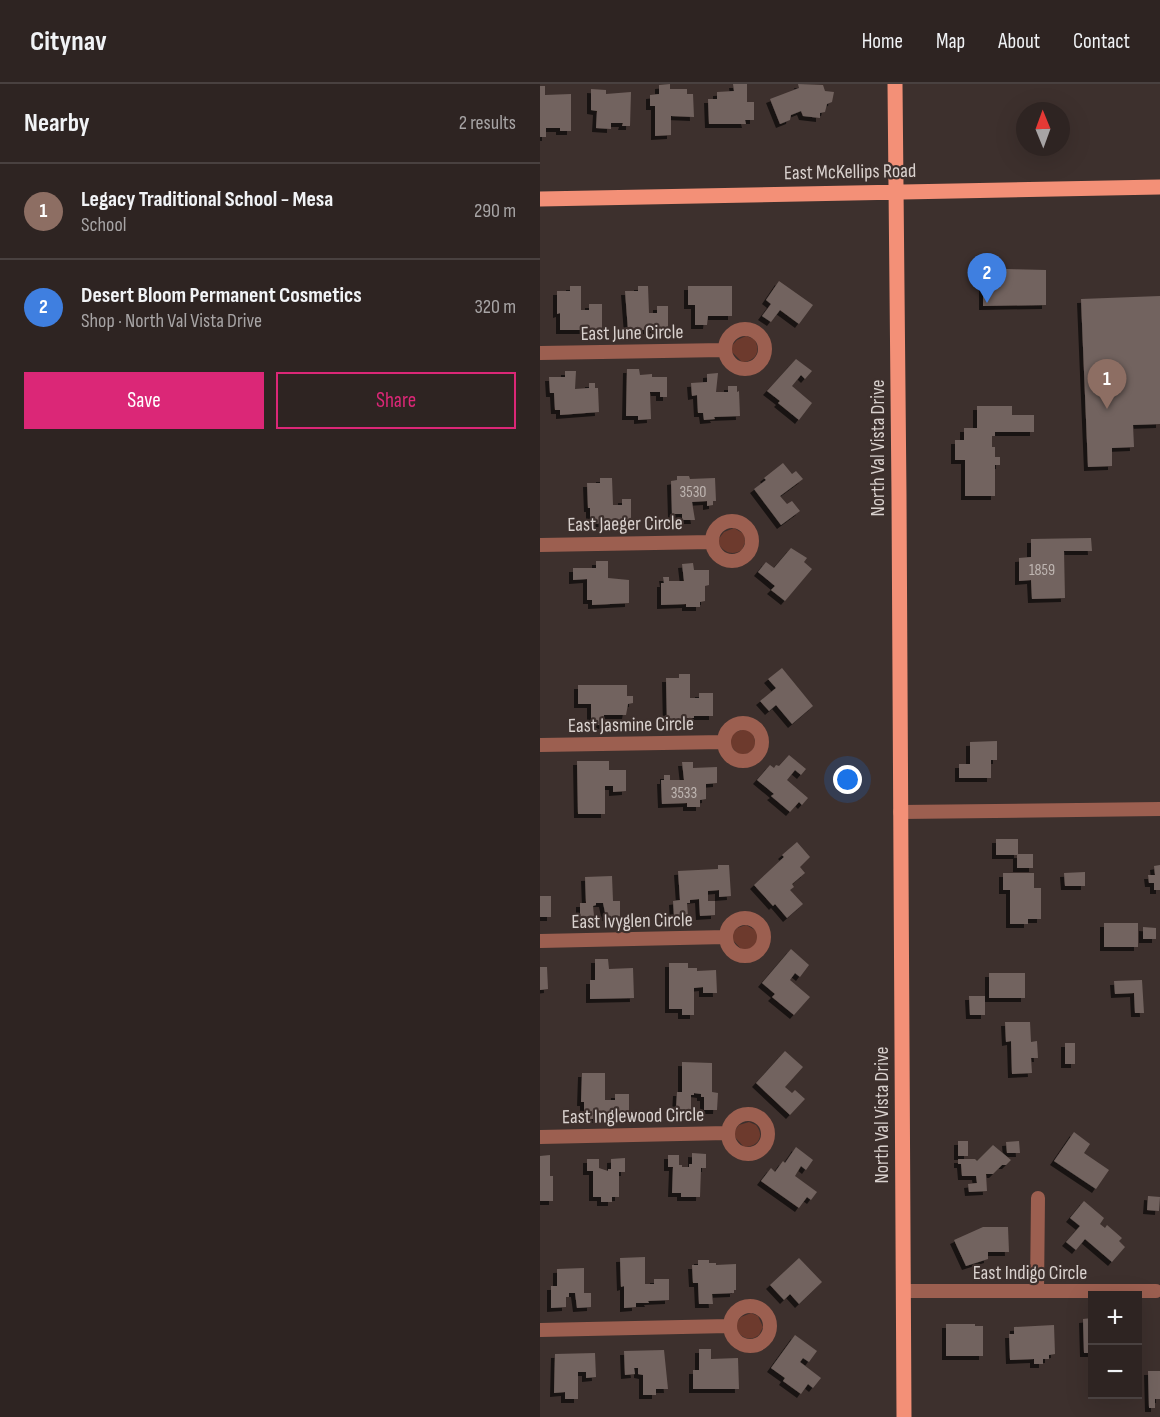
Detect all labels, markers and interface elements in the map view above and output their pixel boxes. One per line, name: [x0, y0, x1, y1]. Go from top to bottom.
text: Citynav: [30, 25, 107, 58]
text: Home: [862, 29, 903, 54]
text: Map: [936, 29, 965, 54]
text: About: [998, 29, 1040, 54]
text: Contact: [1073, 29, 1130, 54]
north arrow: [1016, 102, 1070, 156]
text: Nearby: [24, 108, 90, 139]
text: 2 results: [459, 111, 516, 135]
street label: East McKellips Road: [784, 159, 916, 185]
text: Legacy Traditional School - Mesa: [81, 186, 333, 213]
text: 1: [40, 199, 47, 223]
text: 290 m: [474, 199, 516, 223]
text: School: [81, 213, 126, 237]
pin: 2: [968, 254, 1006, 303]
text: Desert Bloom Permanent Cosmetics: [81, 282, 362, 309]
text: 2: [39, 295, 48, 319]
text: 320 m: [474, 295, 516, 319]
text: Shop · North Val Vista Drive: [81, 309, 262, 333]
street label: East June Circle: [580, 320, 684, 346]
pin: 1: [1088, 360, 1126, 409]
button: Save: [24, 372, 264, 429]
button: Share: [276, 372, 516, 429]
street label: North Val Vista Drive: [866, 380, 890, 517]
house number: 3530: [680, 483, 706, 502]
street label: East Jaeger Circle: [567, 511, 683, 537]
house number: 1859: [1029, 561, 1055, 580]
street label: East Jasmine Circle: [568, 712, 694, 738]
your location: [833, 765, 862, 794]
house number: 3533: [671, 784, 697, 803]
street label: East Ivyglen Circle: [571, 908, 693, 934]
street label: North Val Vista Drive: [870, 1047, 894, 1184]
street label: East Inglewood Circle: [562, 1103, 704, 1129]
street label: East Indigo Circle: [973, 1261, 1087, 1285]
map controls: [1088, 1291, 1142, 1399]
button: +: [1088, 1291, 1142, 1345]
button: −: [1088, 1345, 1142, 1399]

